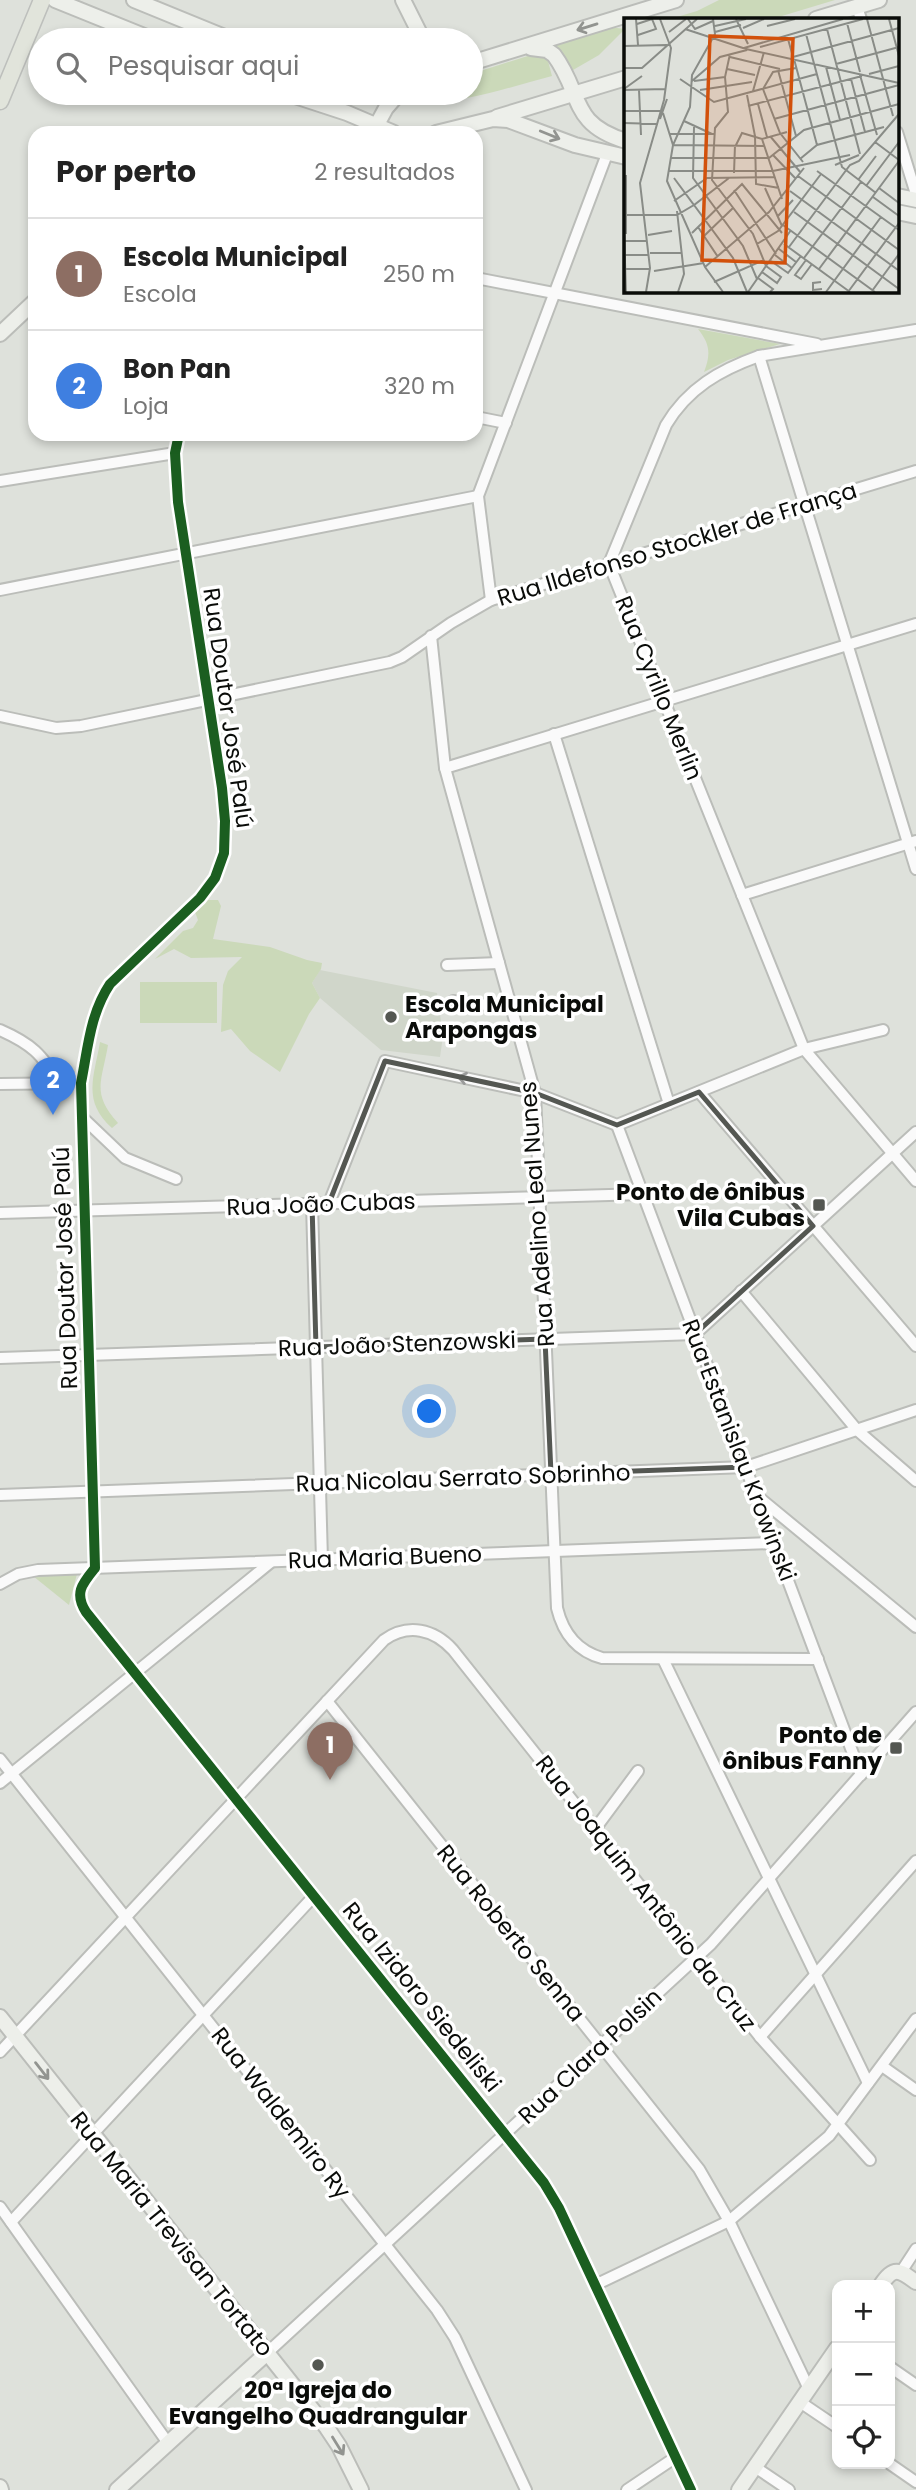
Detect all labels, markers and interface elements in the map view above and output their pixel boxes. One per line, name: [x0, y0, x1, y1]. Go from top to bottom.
inset map: [624, 18, 898, 292]
one-way arrow: [577, 22, 599, 35]
search box: [28, 28, 483, 105]
icon: search: [52, 48, 90, 86]
text: Pesquisar aqui: [108, 48, 299, 84]
one-way arrow: [539, 130, 560, 143]
text: Por perto: [56, 150, 196, 193]
text: 2 resultados: [314, 156, 455, 188]
text: Escola Municipal: [123, 239, 348, 275]
text: 1: [75, 258, 83, 290]
text: 250 m: [383, 258, 455, 290]
text: Escola: [123, 278, 197, 310]
text: Bon Pan: [123, 351, 231, 387]
text: 2: [72, 370, 86, 402]
text: 320 m: [384, 370, 455, 402]
text: Loja: [123, 390, 169, 422]
street label: Rua Ildefonso Stockler de França: [493, 474, 861, 614]
street label: Rua Doutor José Palú: [195, 586, 261, 830]
street label: Rua Cyrillo Merlin: [607, 591, 711, 785]
place label: Escola Municipal Arapongas: [405, 988, 604, 1046]
marker: Escola Municipal Arapongas: [383, 1009, 399, 1025]
pin: 2: [30, 1057, 76, 1115]
one-way arrow: [457, 1072, 480, 1086]
street label: Rua Adelino Leal Nunes: [512, 1080, 562, 1348]
street label: Rua Doutor José Palú: [45, 1146, 85, 1390]
place label: Ponto de ônibus Vila Cubas: [616, 1176, 805, 1234]
street label: Rua João Cubas: [226, 1185, 416, 1223]
marker: Ponto de ônibus Vila Cubas: [811, 1197, 827, 1213]
street label: Rua Estanislau Krowinski: [674, 1314, 804, 1586]
street label: Rua João Stenzowski: [277, 1324, 517, 1364]
your location: [412, 1394, 446, 1428]
street label: Rua Nicolau Serrato Sobrinho: [295, 1456, 631, 1500]
street label: Rua Maria Bueno: [287, 1538, 483, 1576]
place label: Ponto de ônibus Fanny: [722, 1719, 882, 1777]
pin: 1: [307, 1722, 353, 1780]
marker: Ponto de ônibus Fanny: [888, 1740, 904, 1756]
street label: Rua Joaquim Antônio da Cruz: [528, 1748, 764, 2038]
street label: Rua Roberto Senna: [430, 1838, 592, 2028]
street label: Rua Izidoro Siedeliski: [335, 1895, 509, 2099]
street label: Rua Clara Polsin: [511, 1981, 669, 2131]
street label: Rua Waldemiro Ry: [204, 2021, 358, 2205]
one-way arrow: [35, 2061, 50, 2079]
street label: Rua Maria Trevisan Tortato: [63, 2105, 281, 2363]
map controls: [832, 2280, 895, 2469]
button: +: [832, 2280, 895, 2343]
button: −: [832, 2343, 895, 2406]
marker: 20ª Igreja do Evangelho Quadrangular: [310, 2357, 326, 2373]
place label: 20ª Igreja do Evangelho Quadrangular: [169, 2374, 468, 2432]
button: locate: [832, 2406, 895, 2469]
one-way arrow: [332, 2435, 346, 2455]

